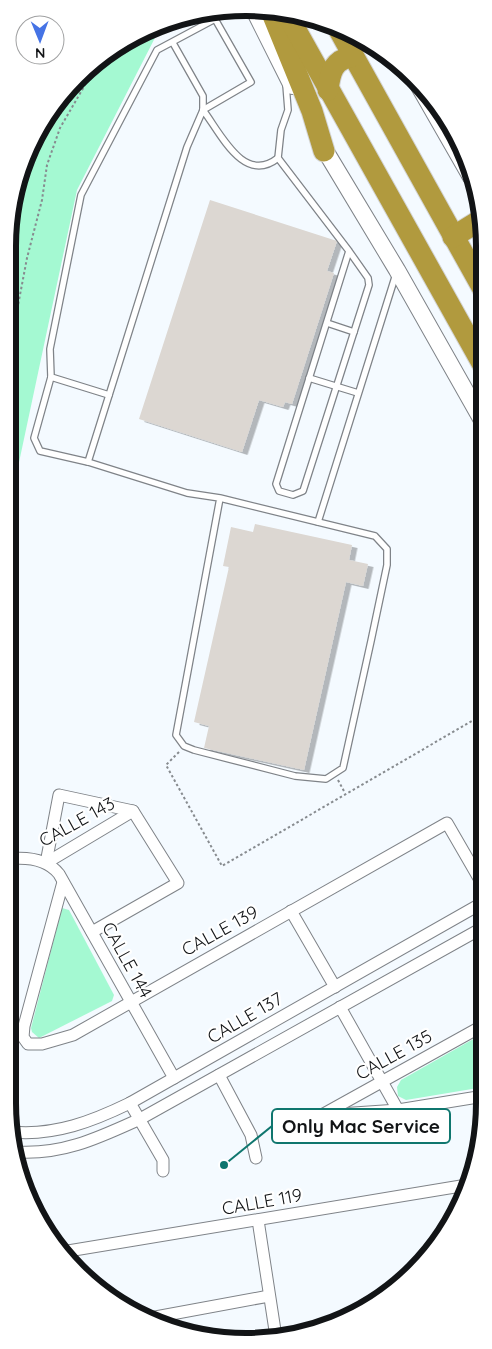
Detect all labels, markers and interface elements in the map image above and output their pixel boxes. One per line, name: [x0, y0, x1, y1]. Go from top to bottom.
north arrow: [15, 15, 65, 65]
text: N: [35, 44, 46, 62]
street label: CALLE 143: [35, 791, 119, 852]
street label: CALLE 139: [178, 900, 262, 961]
street label: CALLE 144: [97, 918, 158, 1002]
street label: CALLE 137: [203, 987, 286, 1048]
street label: CALLE 135: [352, 1024, 436, 1085]
callout: Only Mac Service: [272, 1109, 450, 1143]
text: Only Mac Service: [282, 1114, 440, 1138]
street label: CALLE 119: [220, 1183, 304, 1220]

